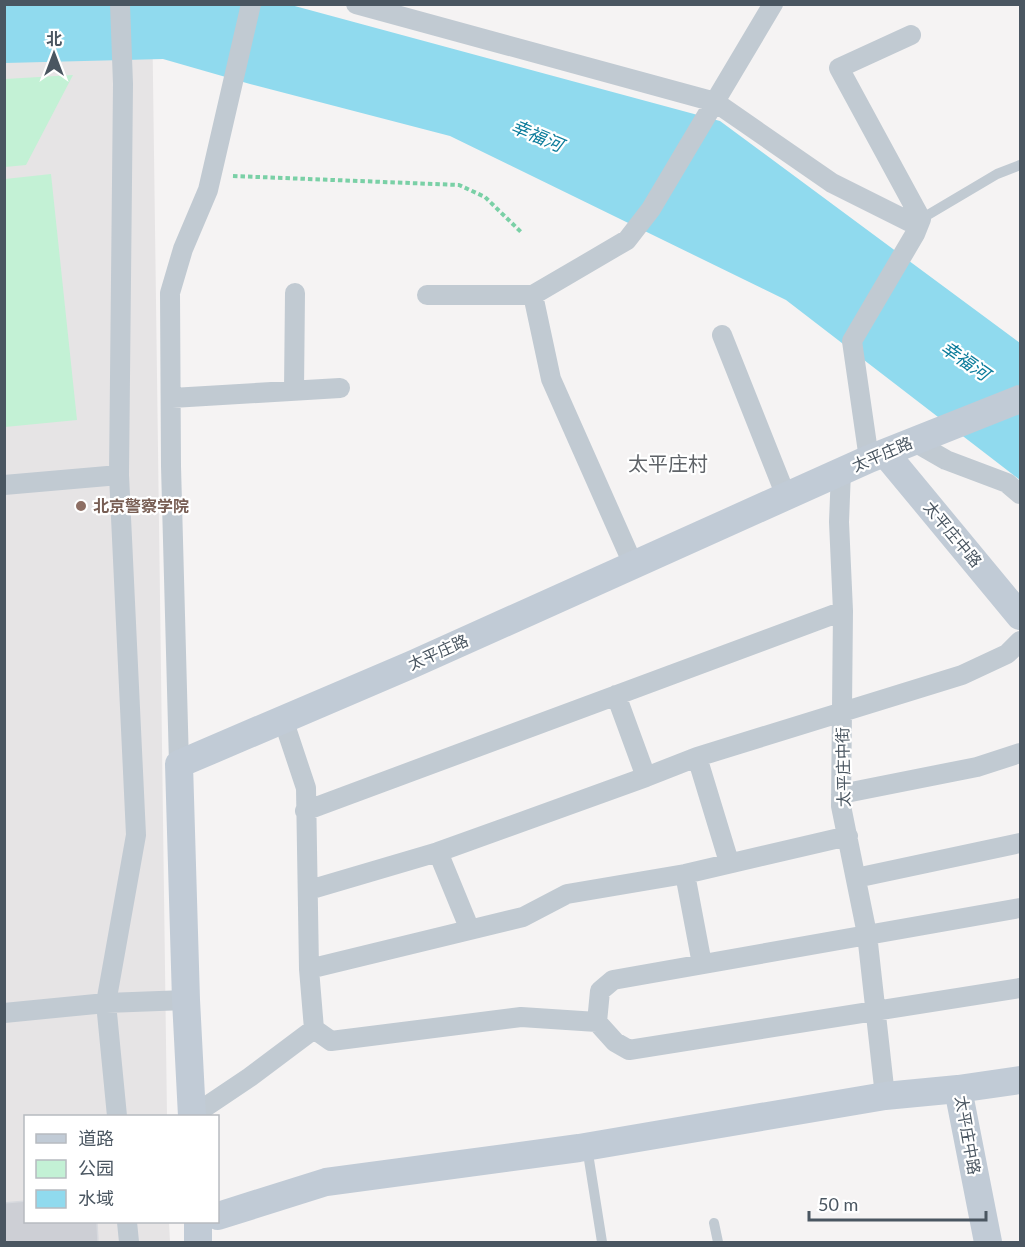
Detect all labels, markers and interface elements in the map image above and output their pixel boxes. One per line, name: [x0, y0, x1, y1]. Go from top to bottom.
north arrow: [24, 24, 84, 84]
text: 北: [46, 29, 62, 48]
water label: 幸福河: [508, 114, 569, 157]
water label: 幸福河: [937, 336, 996, 386]
street label: 太平庄路: [849, 432, 915, 475]
district label: 太平庄村: [628, 451, 708, 475]
place label: 北京警察学院: [93, 496, 189, 515]
street label: 太平庄中路: [920, 497, 986, 570]
marker: 北京警察学院: [74, 499, 88, 513]
street label: 太平庄路: [405, 630, 471, 673]
street label: 太平庄中街: [832, 727, 853, 807]
street label: 太平庄中路: [952, 1094, 985, 1176]
legend: [24, 1115, 219, 1223]
text: 道路: [78, 1127, 114, 1149]
text: 公园: [78, 1157, 114, 1179]
scale bar: [809, 1184, 986, 1222]
text: 水域: [78, 1187, 114, 1209]
text: 50 m: [818, 1193, 858, 1215]

